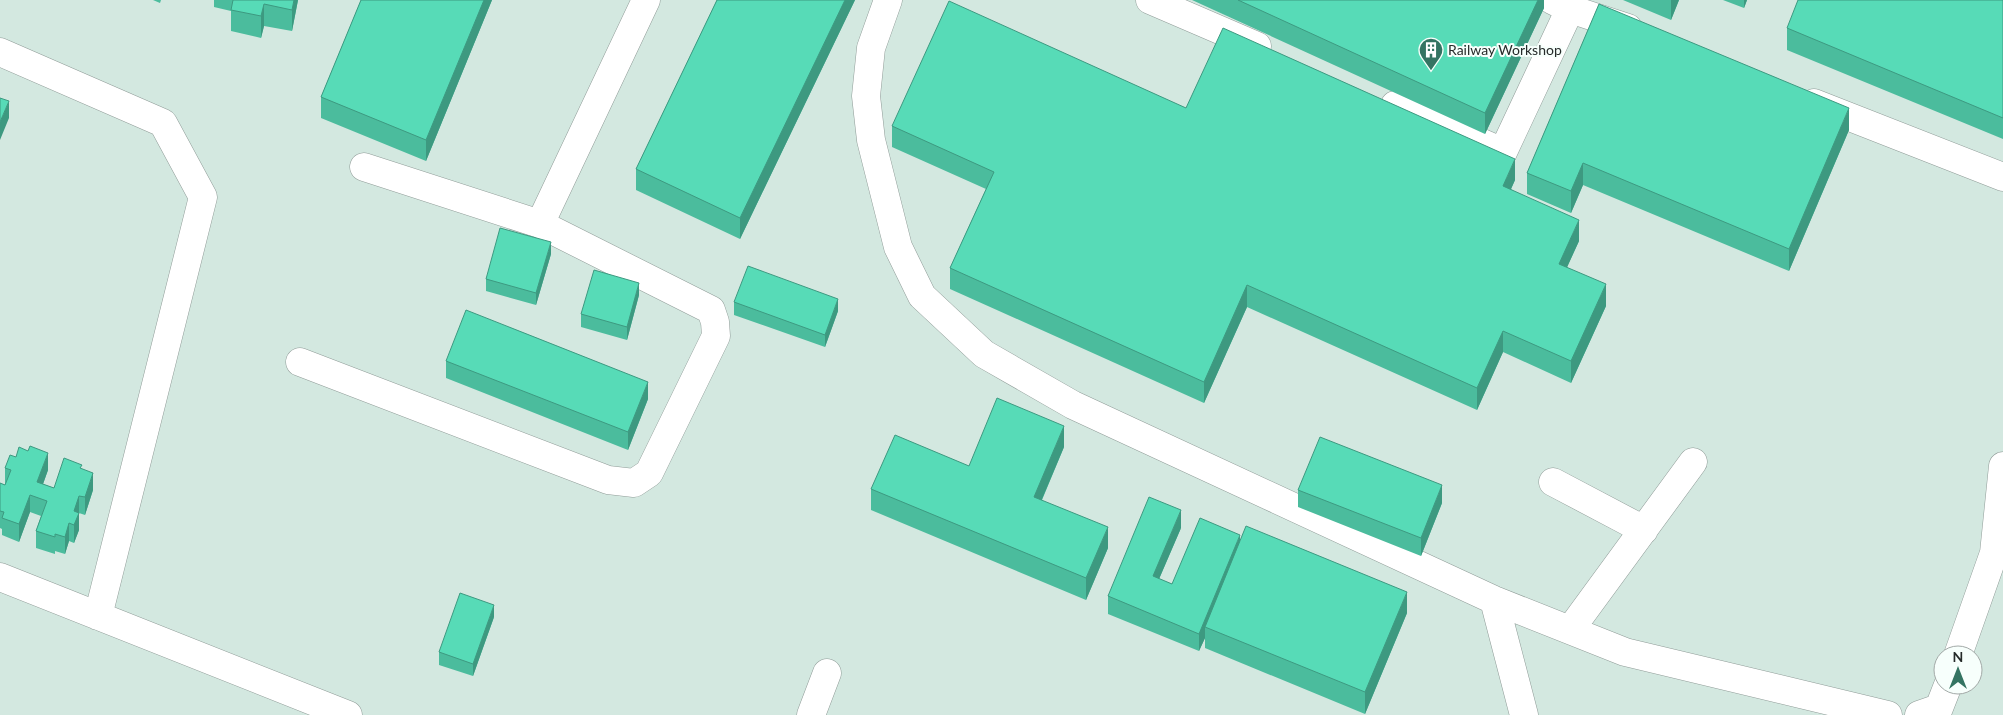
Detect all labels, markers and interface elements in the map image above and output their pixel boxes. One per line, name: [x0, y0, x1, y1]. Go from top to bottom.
building icon: Railway Workshop: [1418, 37, 1444, 71]
place label: Railway Workshop: [1448, 41, 1562, 58]
north arrow: [1933, 645, 1983, 695]
text: N: [1953, 648, 1963, 665]

